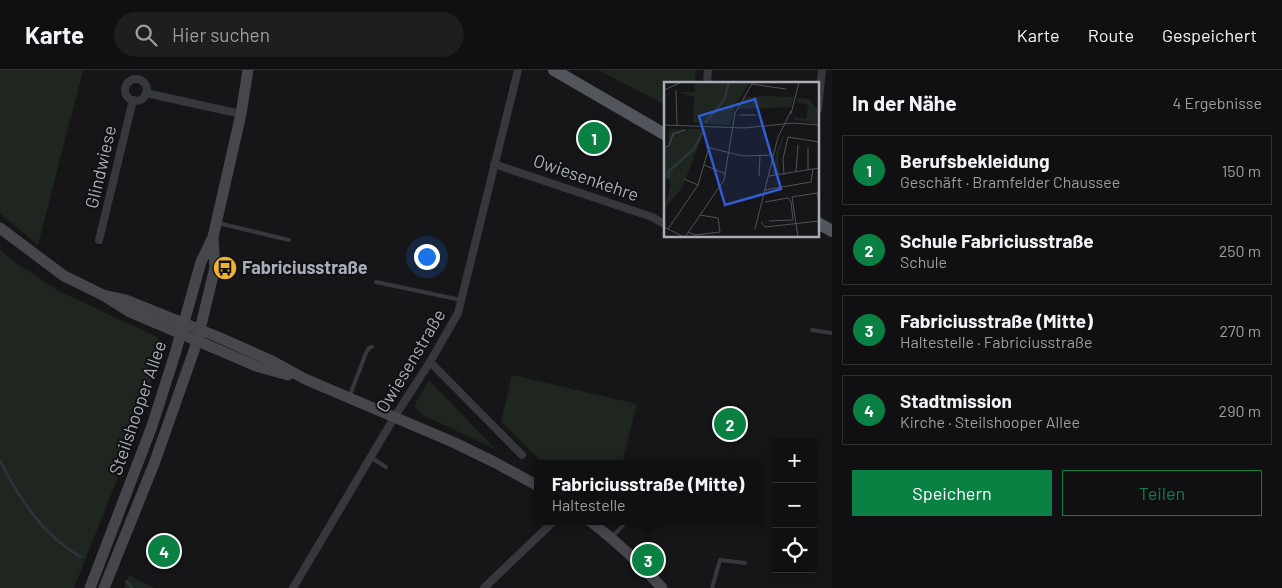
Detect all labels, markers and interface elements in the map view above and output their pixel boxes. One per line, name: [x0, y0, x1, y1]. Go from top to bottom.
search box: [114, 12, 464, 57]
text: Karte: [25, 20, 84, 49]
icon: search: [132, 21, 160, 49]
text: Hier suchen: [172, 23, 270, 46]
text: Karte: [1017, 24, 1060, 46]
text: Route: [1088, 24, 1134, 46]
text: Gespeichert: [1162, 24, 1257, 46]
inset map: [664, 82, 819, 238]
text: In der Nähe: [852, 90, 957, 115]
text: 4 Ergebnisse: [1172, 93, 1262, 112]
pin: 1: [578, 119, 610, 157]
street label: Glindwiese: [80, 123, 120, 210]
street label: Owiesenkehre: [531, 149, 642, 205]
text: Berufsbekleidung: [900, 149, 1050, 172]
text: 1: [866, 161, 872, 180]
text: 150 m: [1222, 161, 1261, 180]
text: Geschäft · Bramfelder Chaussee: [900, 172, 1120, 191]
text: Schule Fabriciusstraße: [900, 229, 1094, 252]
text: 2: [865, 241, 873, 260]
text: 250 m: [1219, 241, 1261, 260]
your location: [414, 244, 440, 270]
text: Schule: [900, 252, 947, 271]
bus stop icon: Fabriciusstraße: [212, 255, 238, 281]
place label: Fabriciusstraße: [242, 256, 368, 278]
street label: Owiesenstraße: [371, 305, 450, 416]
text: Fabriciusstraße (Mitte): [900, 309, 1093, 332]
text: 3: [865, 321, 873, 340]
text: 270 m: [1219, 321, 1261, 340]
text: Haltestelle · Fabriciusstraße: [900, 332, 1092, 351]
street label: Steilshooper Allee: [104, 337, 170, 478]
text: Stadtmission: [900, 389, 1012, 412]
text: 4: [864, 401, 874, 420]
text: 290 m: [1219, 401, 1261, 420]
pin: 2: [714, 405, 746, 443]
text: Kirche · Steilshooper Allee: [900, 412, 1080, 431]
map controls: [772, 438, 817, 573]
button: +: [772, 438, 817, 483]
popup: [534, 460, 762, 525]
button: Speichern: [852, 470, 1052, 516]
button: Teilen: [1062, 470, 1262, 516]
text: Fabriciusstraße (Mitte): [552, 472, 744, 495]
button: −: [772, 483, 817, 528]
text: Haltestelle: [552, 495, 626, 514]
button: locate: [772, 528, 817, 573]
pin: 4: [148, 532, 180, 570]
pin: 3: [632, 541, 664, 579]

